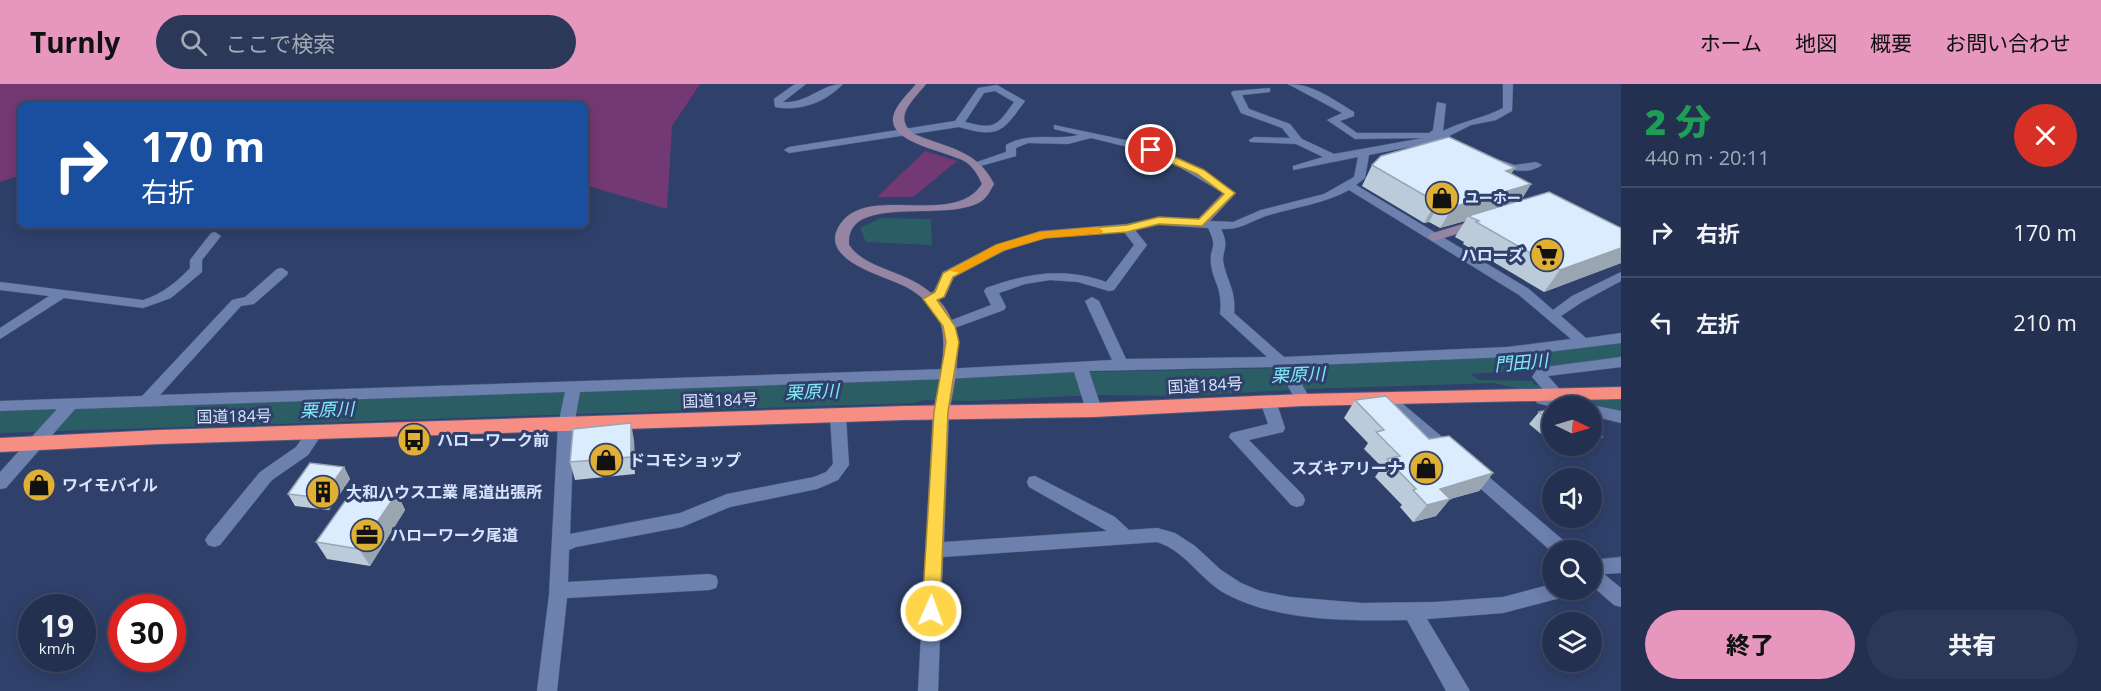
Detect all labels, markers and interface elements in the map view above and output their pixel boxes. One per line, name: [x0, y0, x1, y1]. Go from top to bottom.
search box: [156, 15, 576, 69]
text: Turnly: [30, 23, 120, 61]
icon: search: [177, 26, 210, 59]
text: ここで検索: [225, 28, 335, 58]
text: ホーム: [1700, 29, 1762, 57]
text: 地図: [1795, 29, 1837, 57]
text: 概要: [1870, 29, 1912, 57]
text: お問い合わせ: [1945, 29, 2071, 57]
text: 2 分: [1645, 97, 1711, 146]
button: close: [2014, 104, 2077, 167]
text: 170 m: [141, 117, 265, 174]
pin: [1125, 124, 1176, 175]
icon: right: [42, 126, 120, 204]
icon: arrive: [1134, 133, 1167, 166]
text: 440 m · 20:11: [1645, 144, 1770, 171]
text: 右折: [141, 173, 195, 210]
shop icon: ユーホー: [1424, 180, 1460, 216]
place label: ユーホー: [1465, 188, 1521, 207]
icon: right: [1645, 216, 1678, 249]
text: 170 m: [2013, 217, 2077, 247]
text: 右折: [1696, 218, 1740, 248]
supermarket icon: ハローズ: [1529, 237, 1565, 273]
place label: ハローズ: [1461, 244, 1524, 266]
icon: left: [1645, 306, 1678, 339]
text: 210 m: [2013, 307, 2077, 337]
text: 左折: [1696, 308, 1740, 338]
water label: 門田川: [1493, 348, 1551, 376]
water label: 栗原川: [1271, 361, 1327, 387]
street label: 国道184号: [1167, 372, 1243, 398]
water label: 栗原川: [785, 378, 841, 404]
street label: 国道184号: [682, 388, 758, 412]
water label: 栗原川: [300, 396, 356, 422]
north arrow: [1542, 396, 1602, 456]
map controls: [1542, 396, 1602, 672]
street label: 国道184号: [196, 404, 272, 428]
bus stop icon: ハローワーク前: [396, 422, 432, 458]
place label: ハローワーク前: [437, 429, 549, 451]
shop icon: ドコモショップ: [588, 442, 624, 478]
place label: ドコモショップ: [629, 449, 741, 471]
shop icon: スズキアリーナ: [1408, 450, 1444, 486]
place label: スズキアリーナ: [1291, 457, 1403, 479]
shop icon: ワイモバイル: [21, 467, 57, 503]
button: sound: [1542, 468, 1602, 528]
place label: ワイモバイル: [62, 474, 158, 496]
building icon: 大和ハウス工業 尾道出張所: [305, 474, 341, 510]
place label: 大和ハウス工業 尾道出張所: [346, 481, 542, 503]
office icon: ハローワーク尾道: [349, 517, 385, 553]
place label: ハローワーク尾道: [390, 524, 518, 546]
button: search: [1542, 540, 1602, 600]
position arrow: [899, 579, 963, 643]
speed limit sign: 30: [108, 594, 186, 672]
text: 19: [40, 605, 74, 646]
button: 終了: [1645, 610, 1855, 679]
button: 共有: [1867, 610, 2077, 679]
button: layers: [1542, 612, 1602, 672]
text: km/h: [39, 638, 75, 658]

